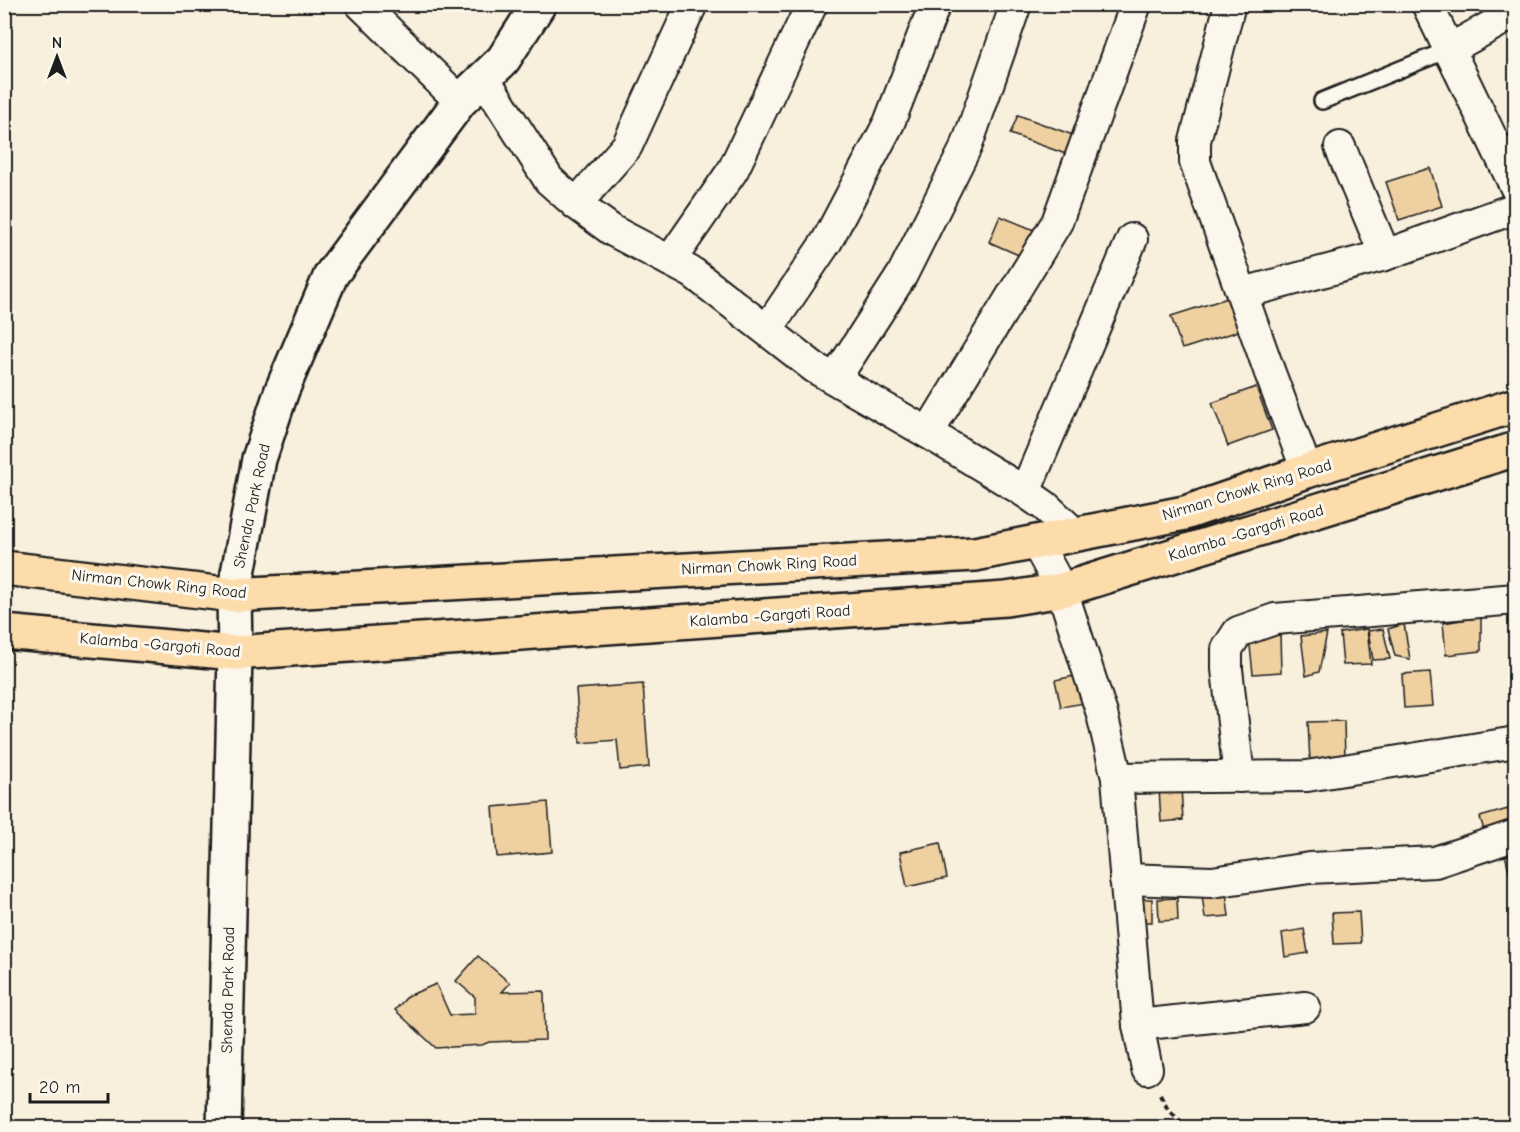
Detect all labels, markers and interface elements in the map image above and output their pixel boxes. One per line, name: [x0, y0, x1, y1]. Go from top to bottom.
north arrow: [27, 27, 87, 87]
text: N: [52, 34, 62, 52]
street label: Shenda Park Road: [230, 442, 274, 570]
street label: Nirman Chowk Ring Road: [1160, 456, 1334, 524]
street label: Kalamba -Gargoti Road: [1166, 501, 1326, 565]
street label: Nirman Chowk Ring Road: [681, 551, 857, 579]
street label: Nirman Chowk Ring Road: [71, 566, 247, 602]
street label: Kalamba -Gargoti Road: [689, 601, 851, 631]
street label: Kalamba -Gargoti Road: [79, 629, 241, 661]
street label: Shenda Park Road: [218, 926, 238, 1054]
scale bar: [30, 1066, 108, 1104]
text: 20 m: [39, 1077, 80, 1098]

